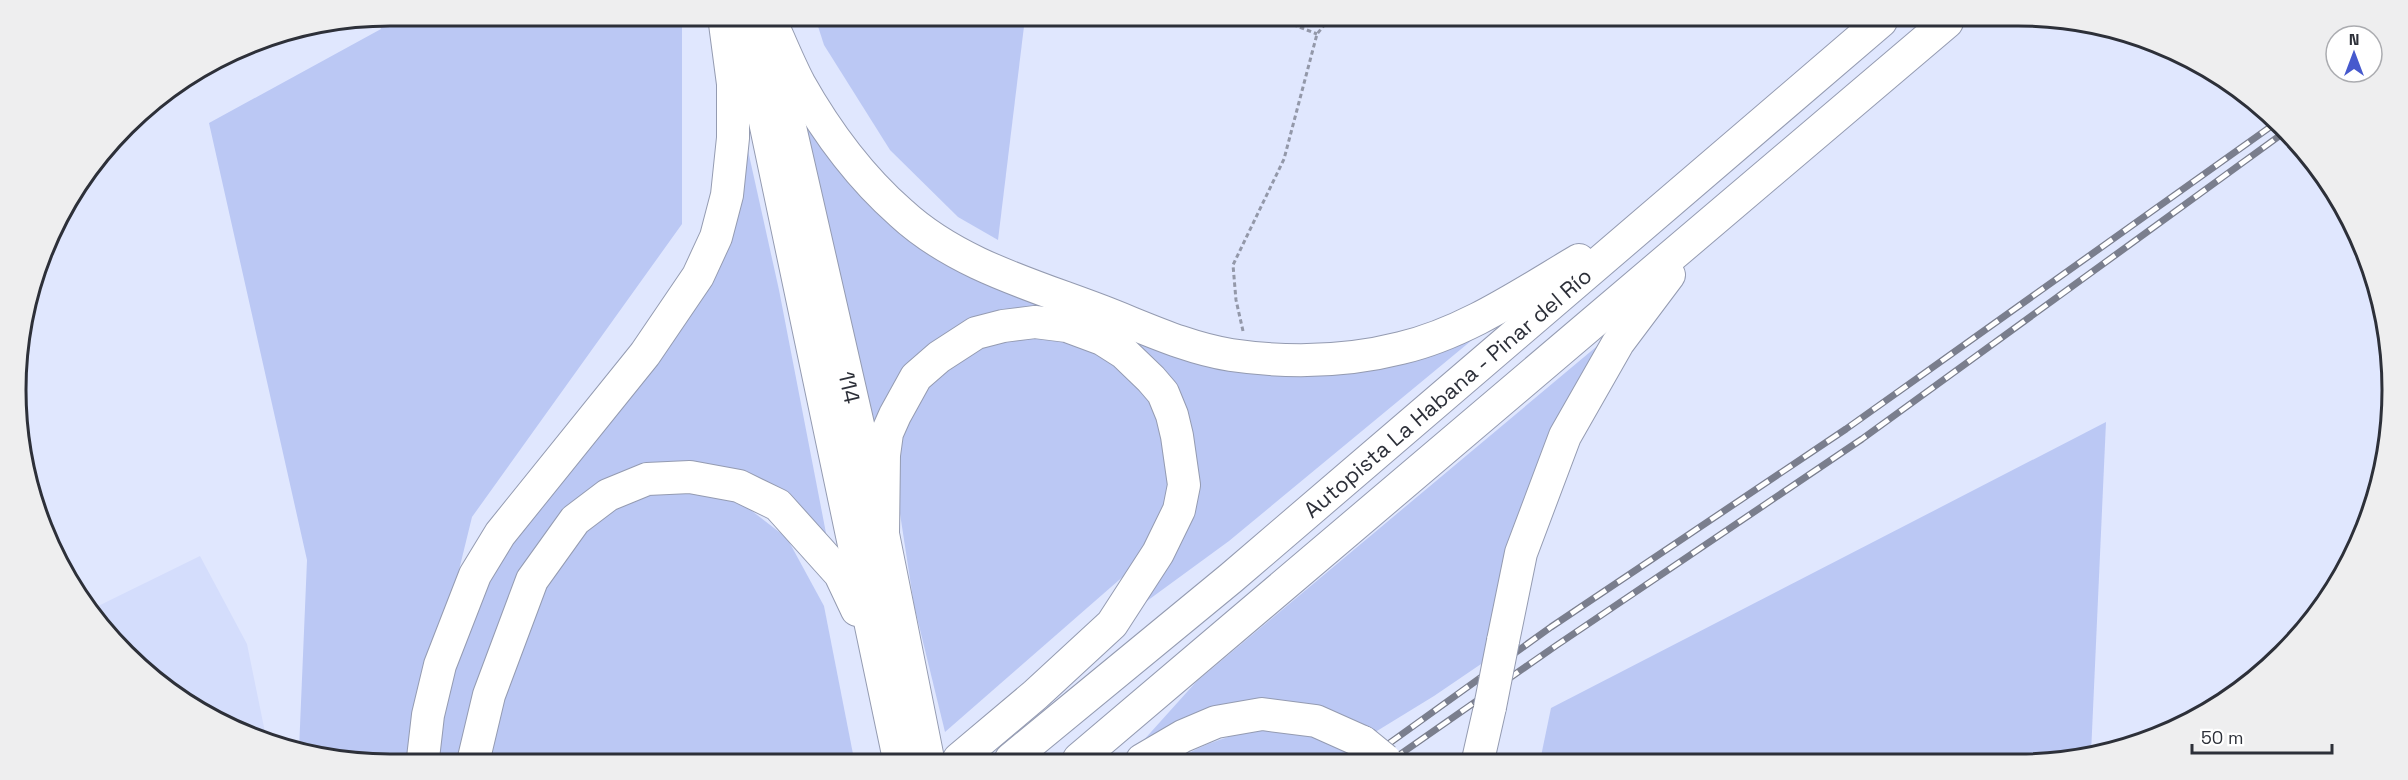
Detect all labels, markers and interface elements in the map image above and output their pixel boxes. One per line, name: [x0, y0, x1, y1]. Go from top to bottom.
north arrow: [2324, 24, 2384, 84]
text: N: [2349, 29, 2359, 50]
street label: Autopista La Habana - Pinar del Río: [1298, 261, 1597, 524]
street label: 114: [832, 369, 867, 407]
scale bar: [2192, 717, 2332, 755]
text: 50 m: [2201, 726, 2243, 749]

